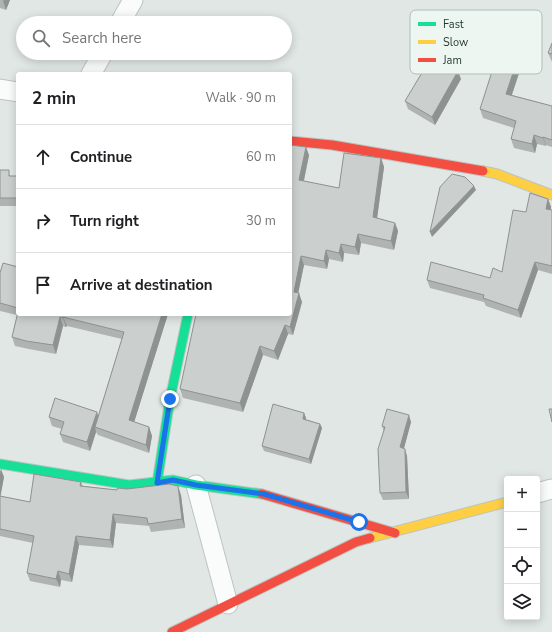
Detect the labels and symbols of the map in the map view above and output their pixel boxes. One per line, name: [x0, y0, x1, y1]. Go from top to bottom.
legend: [410, 10, 542, 74]
text: Fast: [443, 17, 464, 32]
text: Slow: [443, 35, 468, 50]
text: Jam: [442, 53, 462, 68]
route end: [161, 390, 179, 408]
route start: [350, 513, 368, 531]

